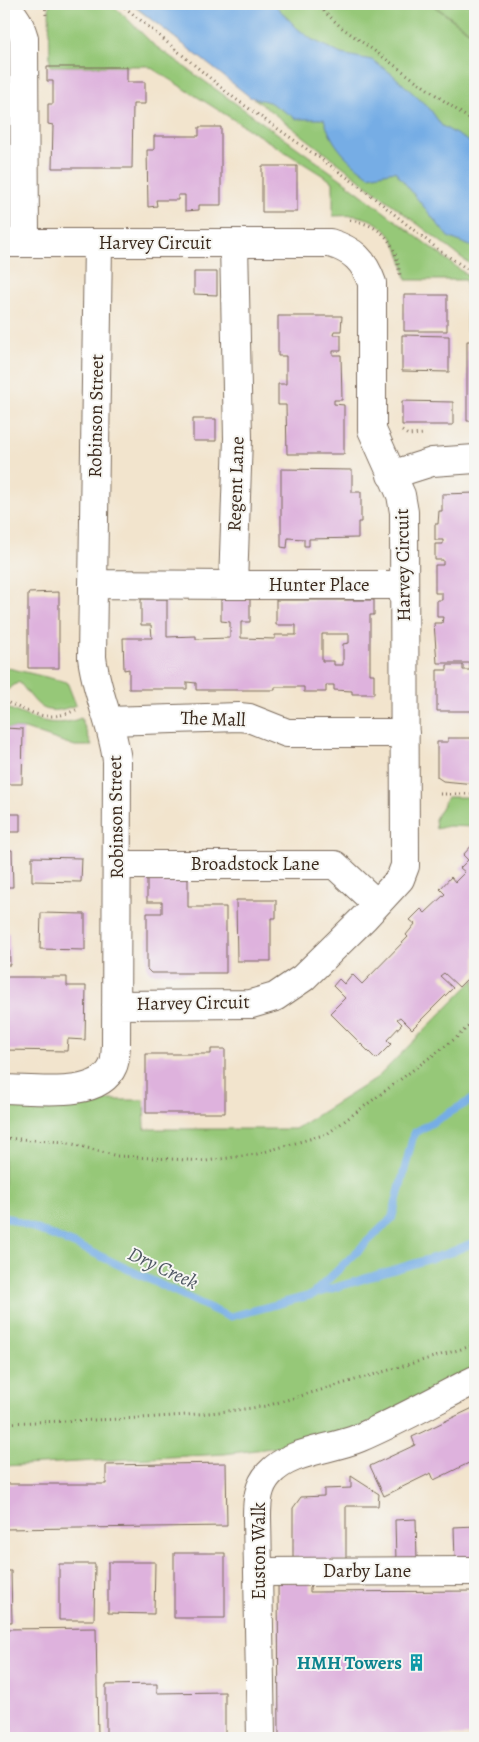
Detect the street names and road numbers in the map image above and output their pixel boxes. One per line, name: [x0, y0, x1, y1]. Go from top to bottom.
street label: Harvey Circuit: [98, 230, 212, 256]
street label: Robinson Street: [82, 354, 110, 478]
street label: Regent Lane: [221, 436, 251, 532]
street label: Harvey Circuit: [389, 508, 417, 622]
street label: Hunter Place: [268, 572, 370, 598]
street label: The Mall: [180, 705, 246, 733]
street label: Robinson Street: [102, 755, 130, 879]
street label: Broadstock Lane: [191, 851, 319, 877]
street label: Harvey Circuit: [136, 989, 250, 1017]
street label: Euston Walk: [246, 1502, 272, 1600]
street label: Darby Lane: [323, 1558, 411, 1584]

